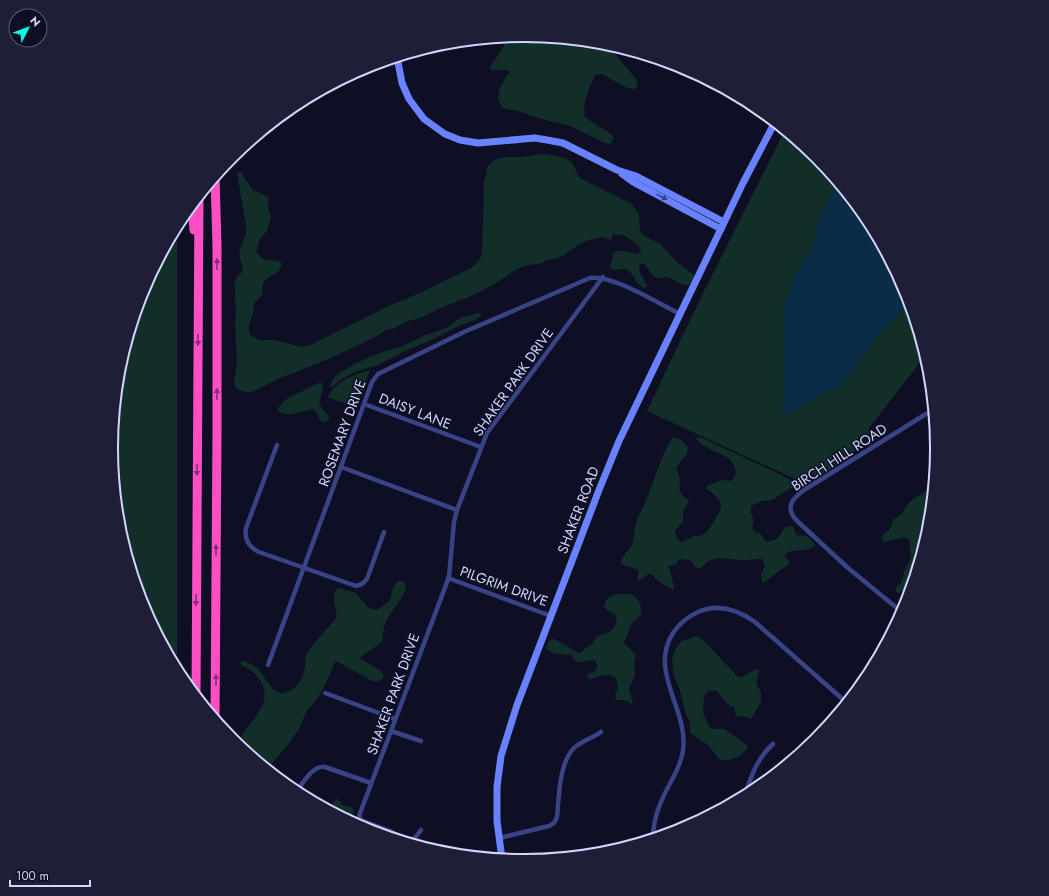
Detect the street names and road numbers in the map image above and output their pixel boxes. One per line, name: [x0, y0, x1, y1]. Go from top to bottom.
street label: SHAKER PARK DRIVE: [468, 324, 558, 440]
street label: ROSEMARY DRIVE: [313, 377, 371, 489]
street label: DAISY LANE: [376, 388, 454, 434]
street label: BIRCH HILL ROAD: [787, 419, 891, 495]
street label: SHAKER ROAD: [552, 464, 604, 556]
street label: PILGRIM DRIVE: [457, 561, 551, 611]
street label: SHAKER PARK DRIVE: [362, 630, 424, 758]

